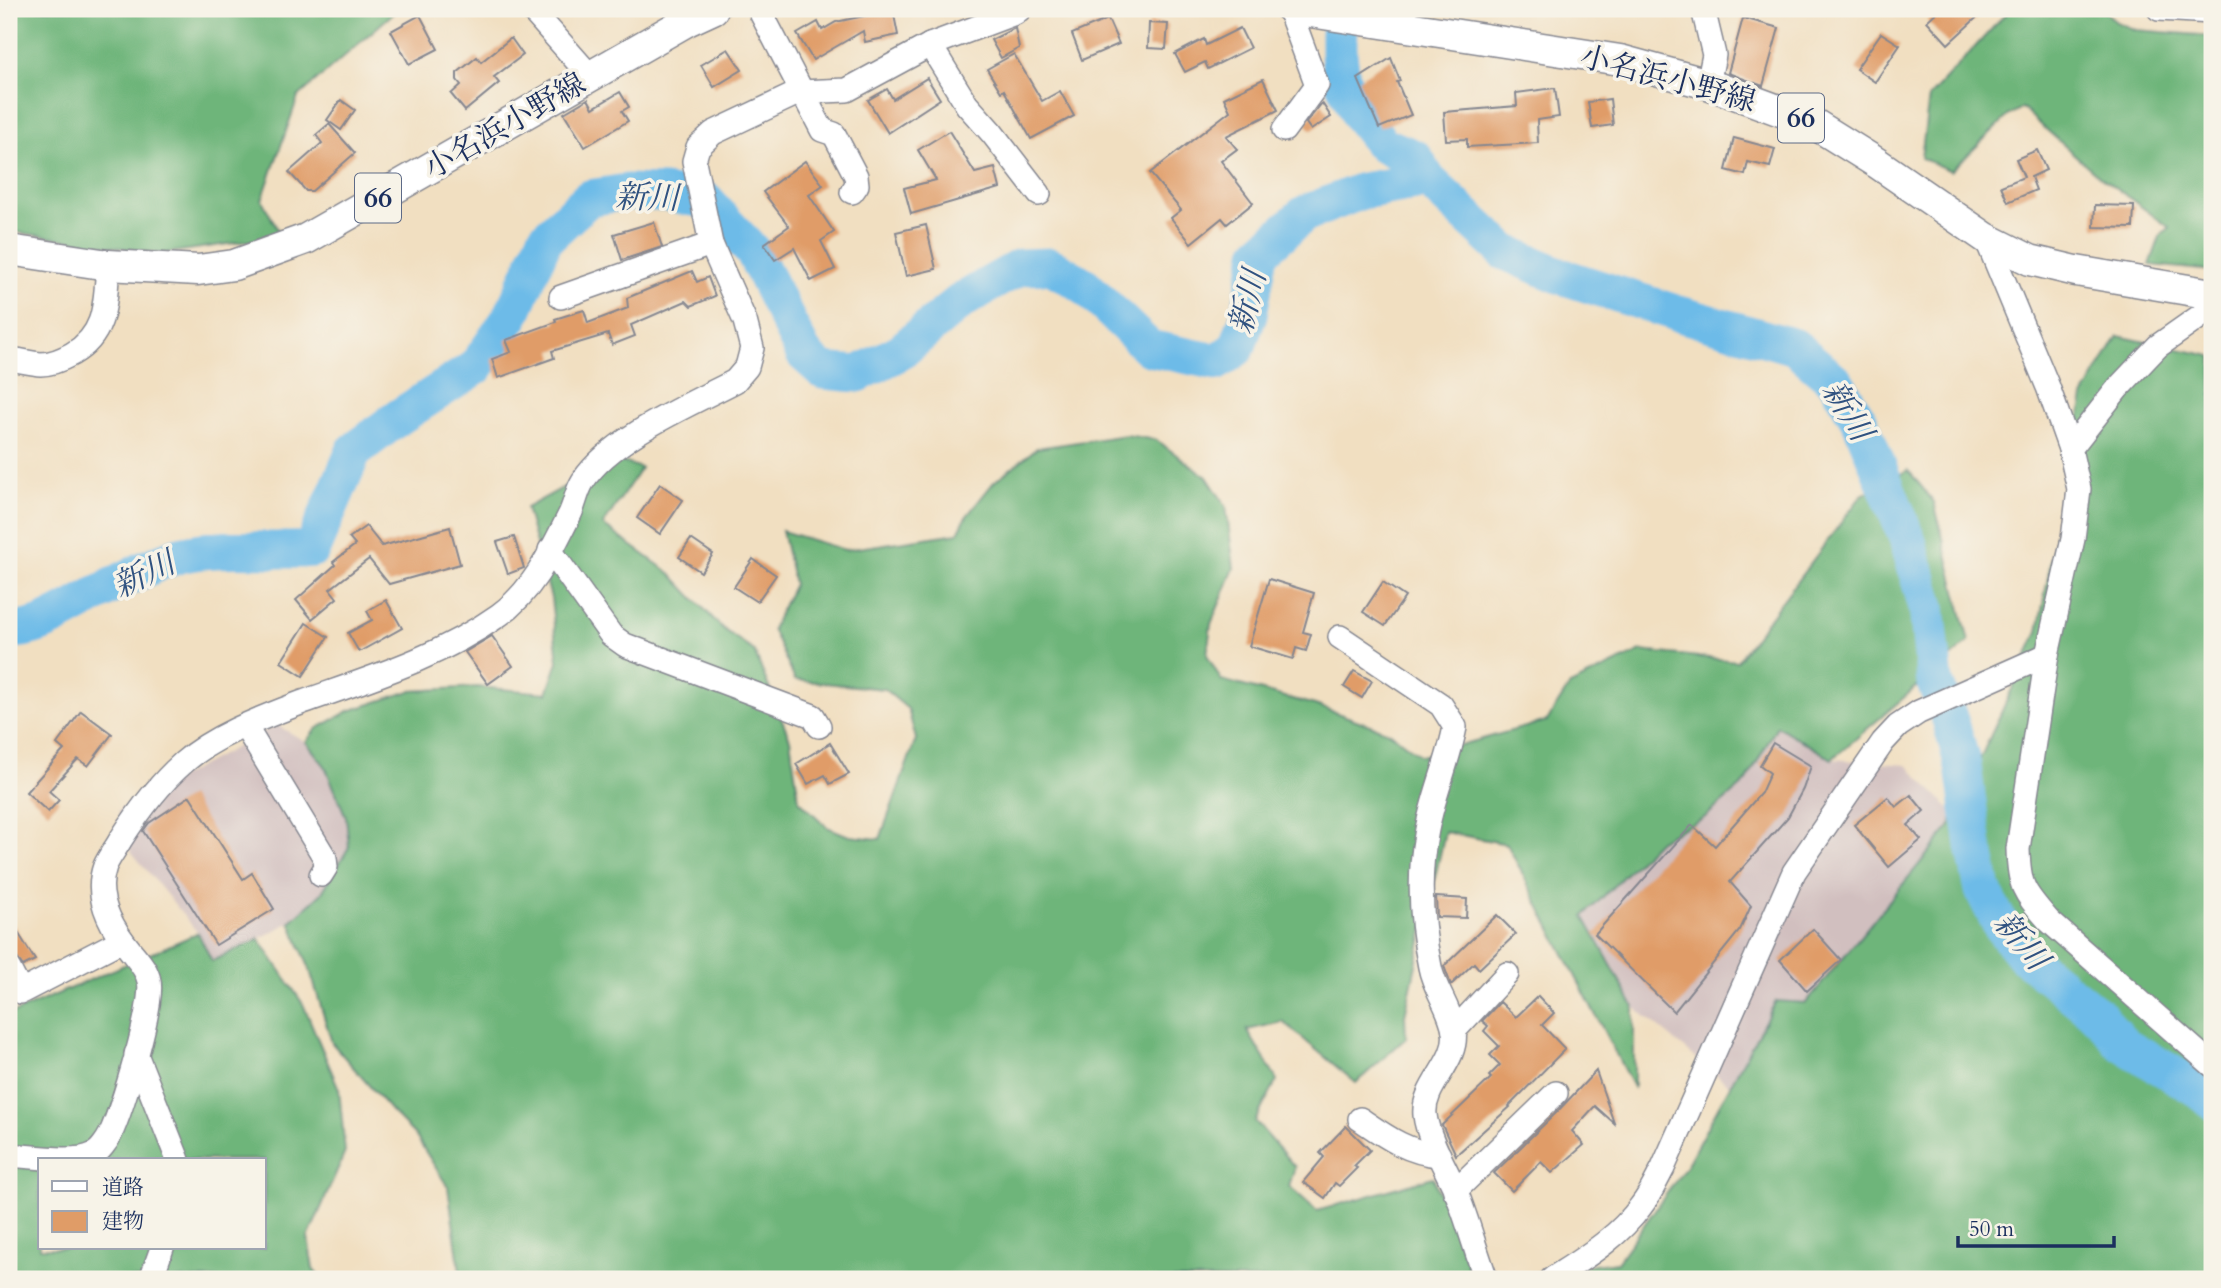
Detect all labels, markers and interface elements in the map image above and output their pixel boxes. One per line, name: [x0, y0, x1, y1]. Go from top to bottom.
street label: 小名浜小野線: [1576, 36, 1760, 122]
street label: 小名浜小野線: [417, 63, 593, 189]
road number: 66: [1778, 94, 1824, 142]
road number: 66: [355, 174, 401, 222]
water label: 新川: [615, 175, 682, 221]
water label: 新川: [1219, 263, 1278, 338]
water label: 新川: [1811, 372, 1884, 452]
water label: 新川: [106, 540, 185, 609]
water label: 新川: [1984, 902, 2060, 982]
legend: [38, 1158, 266, 1250]
text: 道路: [102, 1173, 144, 1202]
scale bar: [1958, 1204, 2114, 1248]
text: 建物: [102, 1207, 144, 1236]
text: 50 m: [1969, 1215, 2014, 1244]

